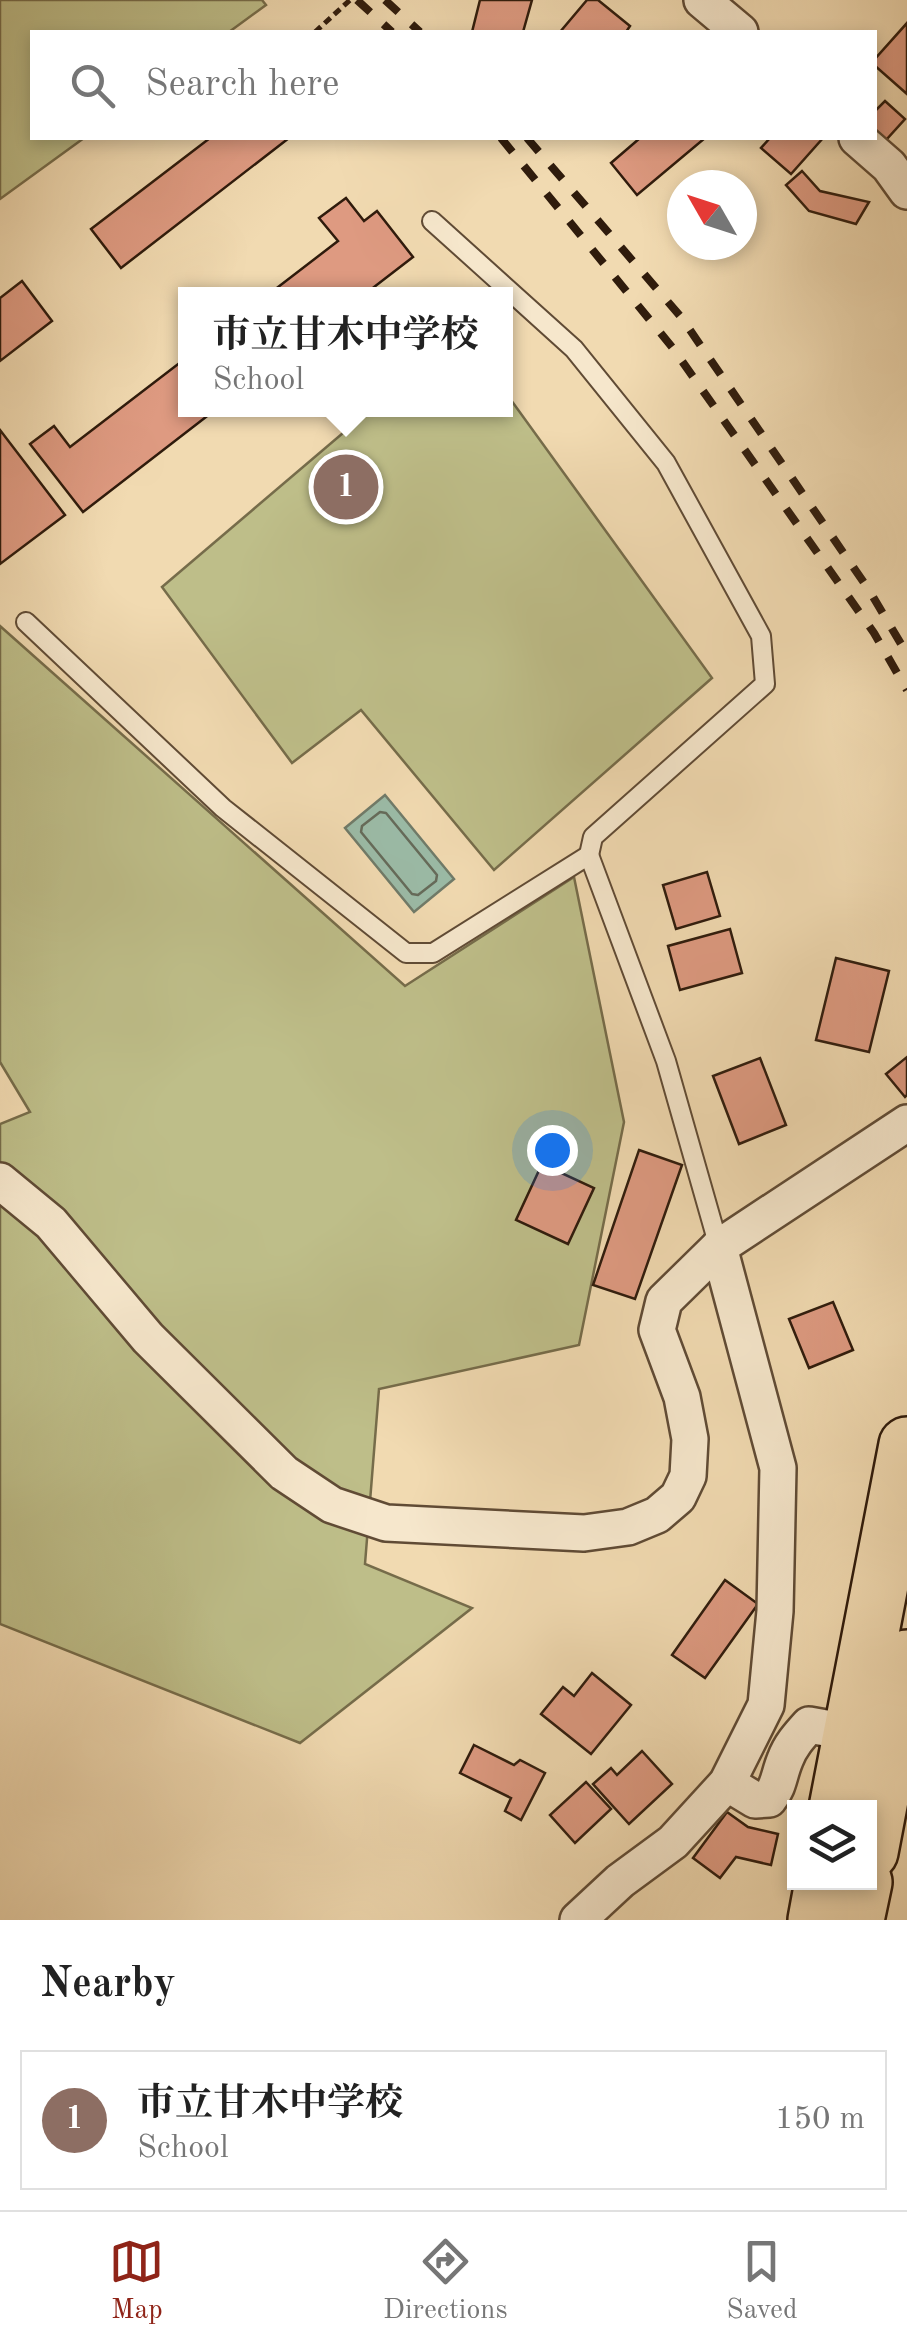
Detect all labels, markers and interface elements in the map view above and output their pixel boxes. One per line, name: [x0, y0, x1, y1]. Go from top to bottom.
search box: [30, 30, 877, 140]
icon: search: [65, 58, 120, 113]
text: Search here: [145, 66, 340, 104]
north arrow: [667, 170, 757, 260]
popup: [178, 287, 513, 417]
text: 市立甘木中学校: [212, 318, 479, 356]
text: School: [212, 365, 304, 397]
pin: 1: [314, 450, 378, 524]
your location: [527, 1125, 578, 1176]
map controls: [787, 1800, 877, 1890]
button: layers: [787, 1800, 877, 1890]
text: Nearby: [40, 1964, 176, 2006]
text: 市立甘木中学校: [137, 2086, 403, 2124]
text: 1: [65, 2104, 84, 2136]
text: 150 m: [775, 2104, 865, 2136]
text: School: [137, 2133, 229, 2165]
tab: Map: [109, 2234, 164, 2329]
tab: Directions: [383, 2234, 508, 2329]
tab: Saved: [726, 2234, 798, 2329]

